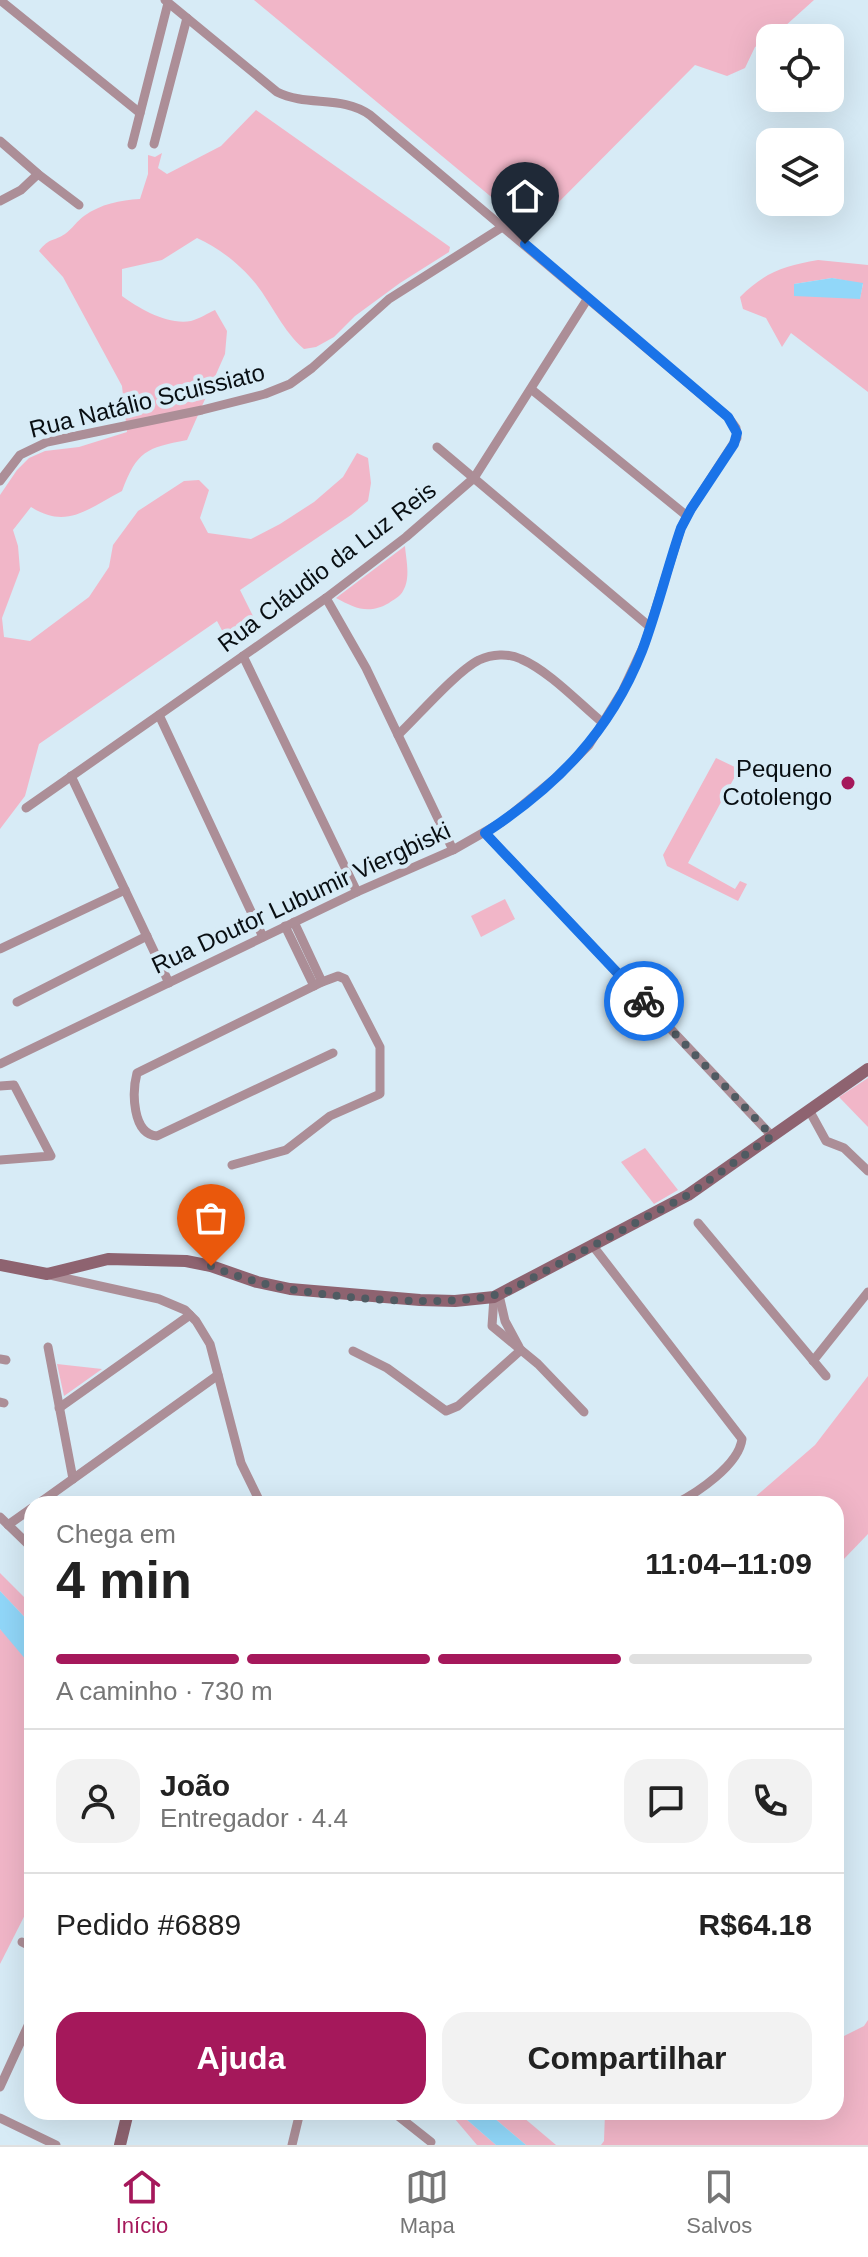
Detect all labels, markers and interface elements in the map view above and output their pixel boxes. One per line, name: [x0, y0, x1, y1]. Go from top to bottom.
map controls: [756, 24, 844, 216]
button: locate: [756, 24, 844, 112]
button: layers: [756, 128, 844, 216]
pin: [491, 162, 559, 244]
icon: home: [503, 174, 547, 218]
street label: Rua Natálio Scuissiato: [26, 358, 267, 443]
street label: Rua Cláudio da Luz Reis: [213, 476, 441, 657]
place label: Pequeno Cotolengo: [723, 755, 832, 810]
marker: Pequeno Cotolengo: [839, 774, 857, 792]
street label: Rua Doutor Lubumir Viergbiski: [147, 816, 454, 979]
courier: [604, 961, 684, 1041]
icon: bike: [622, 979, 666, 1023]
pin: [177, 1184, 245, 1266]
icon: bag: [189, 1196, 233, 1240]
text: Chega em: [56, 1519, 176, 1549]
text: 11:04–11:09: [645, 1547, 812, 1580]
text: 4 min: [56, 1551, 192, 1609]
text: A caminho · 730 m: [56, 1676, 273, 1706]
button: person: [56, 1759, 140, 1843]
button: chat: [624, 1759, 708, 1843]
button: phone: [728, 1759, 812, 1843]
text: João: [160, 1769, 230, 1802]
text: Entregador · 4.4: [160, 1803, 348, 1833]
text: Pedido #6889: [56, 1908, 241, 1941]
text: R$64.18: [699, 1908, 812, 1941]
button: Ajuda: [56, 2012, 426, 2104]
button: Compartilhar: [442, 2012, 812, 2104]
tab: Início: [116, 2165, 168, 2239]
tab: Mapa: [400, 2165, 455, 2239]
tab: Salvos: [686, 2165, 752, 2239]

